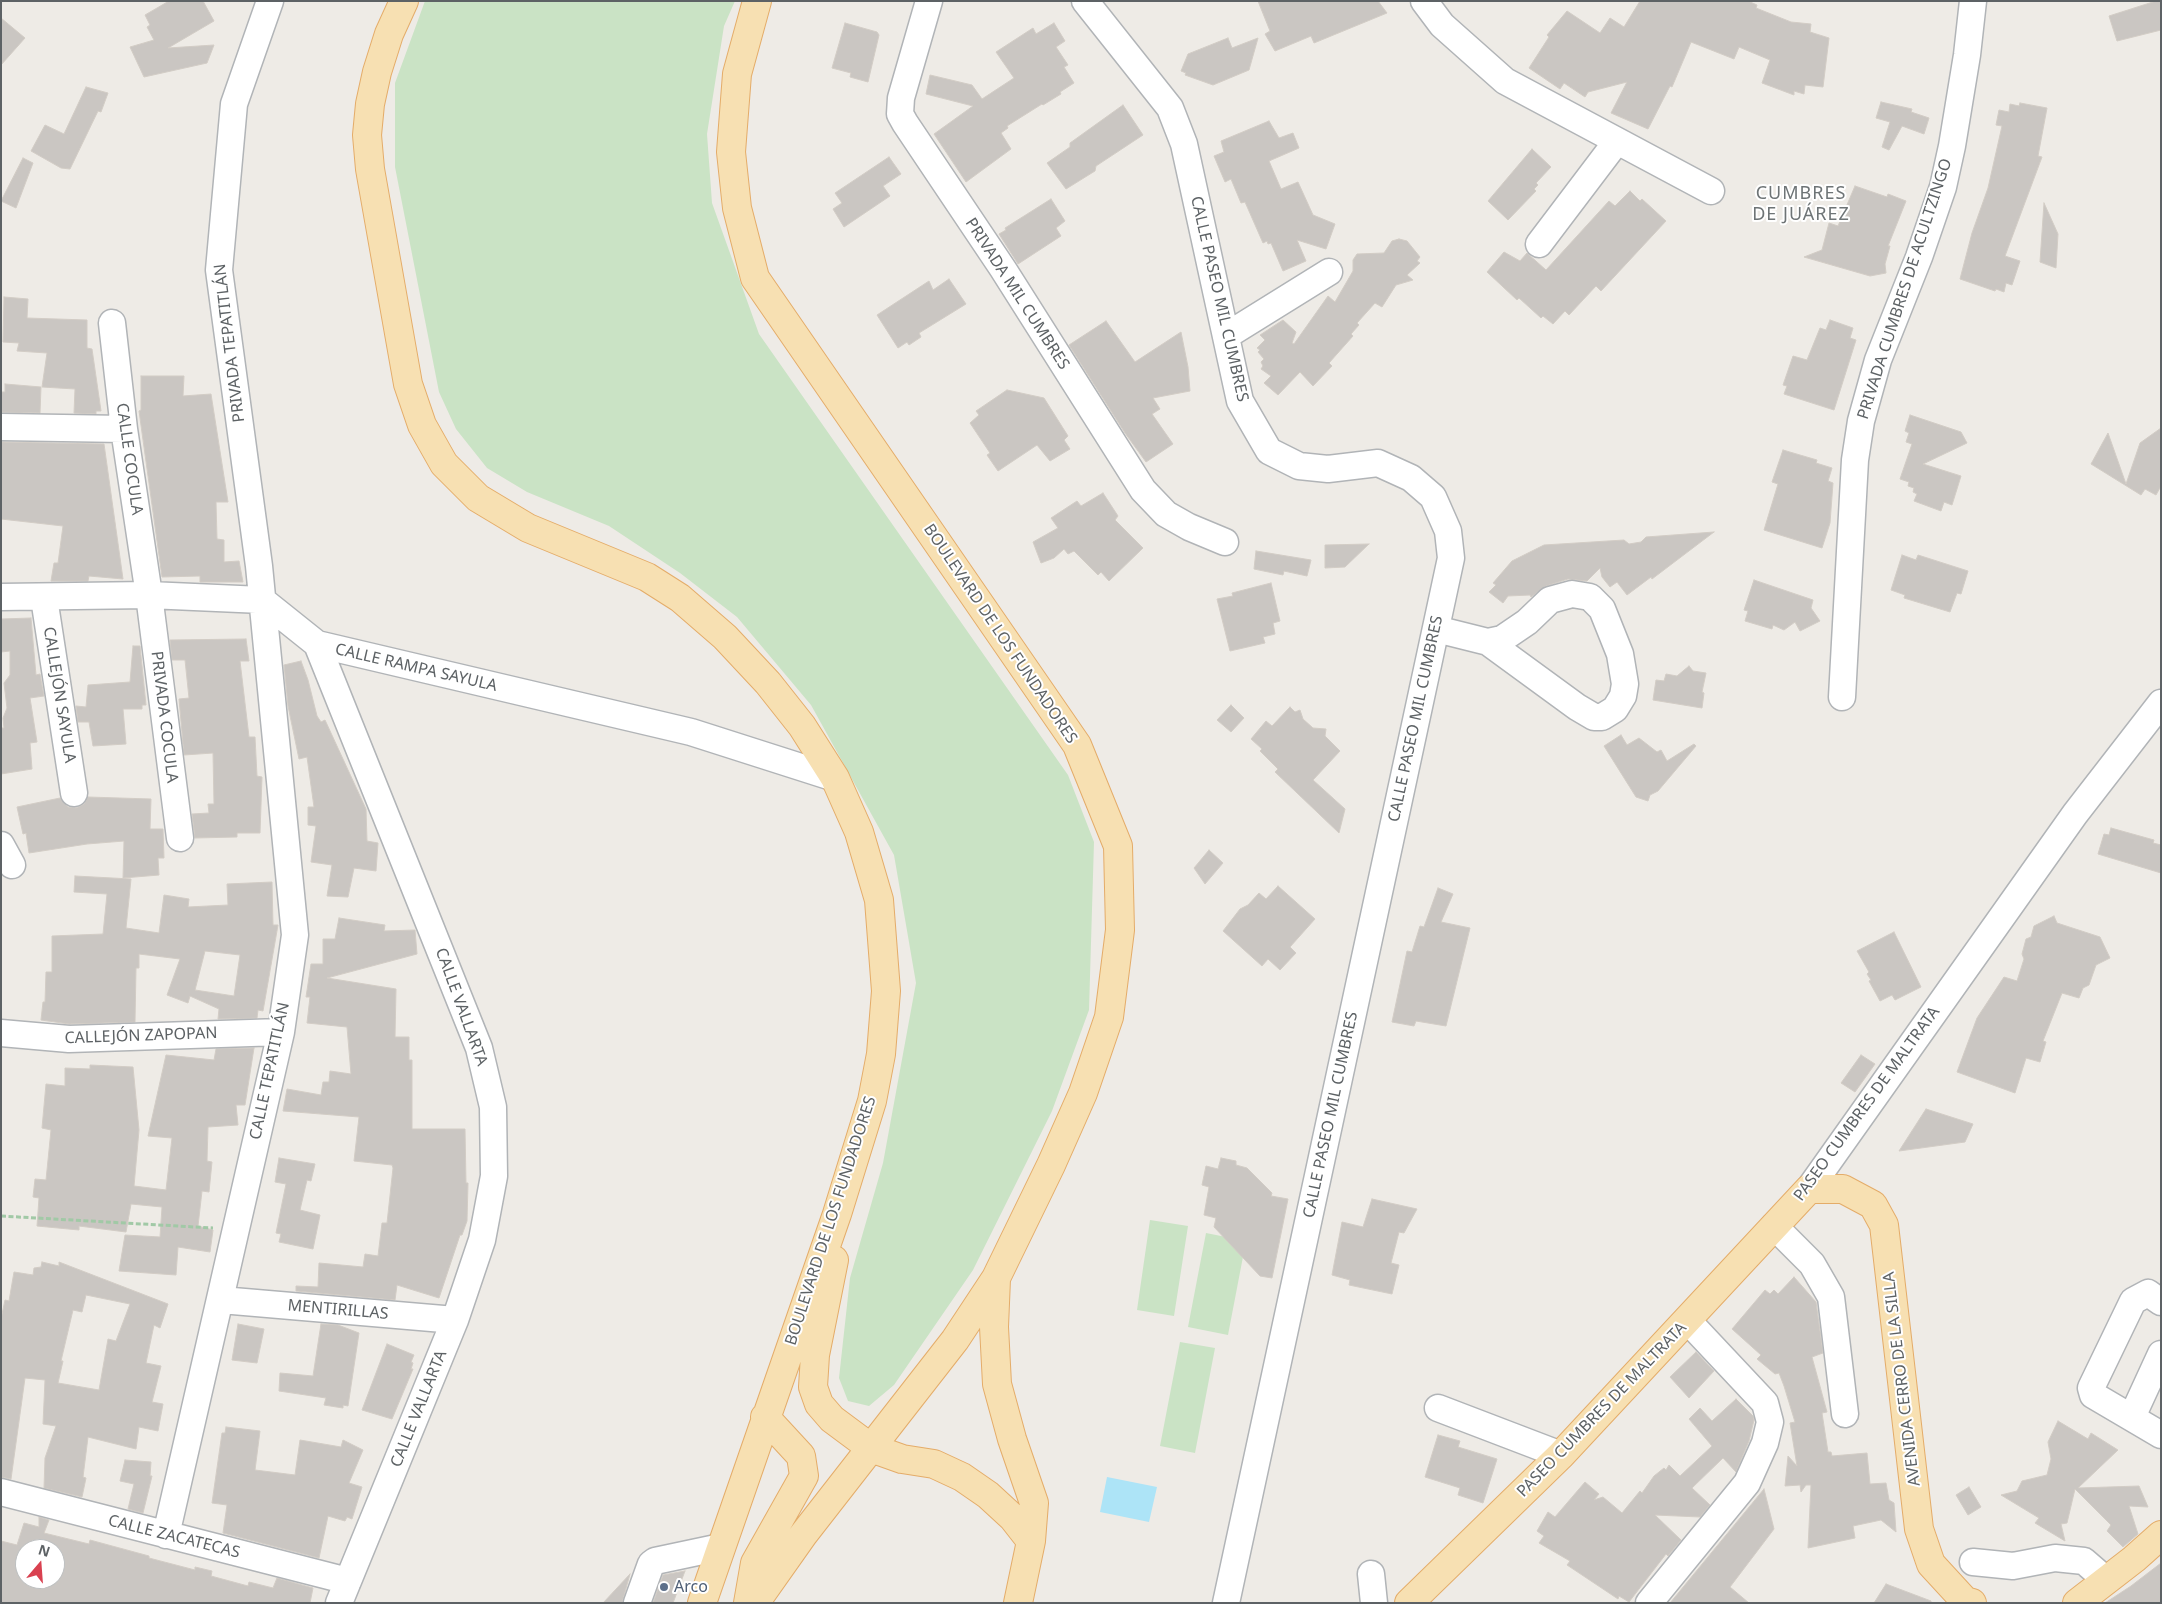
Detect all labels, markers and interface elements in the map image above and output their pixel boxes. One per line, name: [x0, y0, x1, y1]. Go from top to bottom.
street label: PRIVADA CUMBRES DE ACULTZINGO: [1854, 156, 1956, 422]
district label: CUMBRES DE JUÁREZ: [1751, 183, 1851, 225]
street label: CALLE PASEO MIL CUMBRES: [1186, 194, 1252, 404]
street label: PRIVADA MIL CUMBRES: [961, 215, 1073, 373]
street label: PRIVADA TEPATITLÁN: [211, 263, 249, 423]
street label: CALLE COCULA: [112, 402, 146, 516]
street label: BOULEVARD DE LOS FUNDADORES: [919, 521, 1081, 747]
street label: CALLE PASEO MIL CUMBRES: [1385, 614, 1447, 824]
street label: CALLEJÓN SAYULA: [39, 626, 79, 764]
street label: CALLE RAMPA SAYULA: [333, 640, 499, 696]
street label: PRIVADA COCULA: [146, 650, 182, 784]
street label: CALLE VALLARTA: [431, 945, 491, 1069]
street label: CALLE TEPATITLÁN: [246, 1001, 294, 1141]
street label: PASEO CUMBRES DE MALTRATA: [1790, 1003, 1944, 1205]
street label: CALLE PASEO MIL CUMBRES: [1300, 1010, 1362, 1220]
street label: CALLEJÓN ZAPOPAN: [64, 1024, 218, 1048]
street label: BOULEVARD DE LOS FUNDADORES: [782, 1094, 880, 1348]
street label: AVENIDA CERRO DE LA SILLA: [1879, 1271, 1925, 1487]
street label: MENTIRILLAS: [287, 1296, 389, 1324]
street label: PASEO CUMBRES DE MALTRATA: [1513, 1319, 1691, 1501]
street label: CALLE VALLARTA: [387, 1348, 451, 1470]
street label: CALLE ZACATECAS: [106, 1511, 242, 1563]
north arrow: [15, 1539, 65, 1589]
text: N: [36, 1539, 53, 1561]
place label: Arco: [674, 1577, 708, 1597]
marker: Arco: [658, 1581, 670, 1593]

